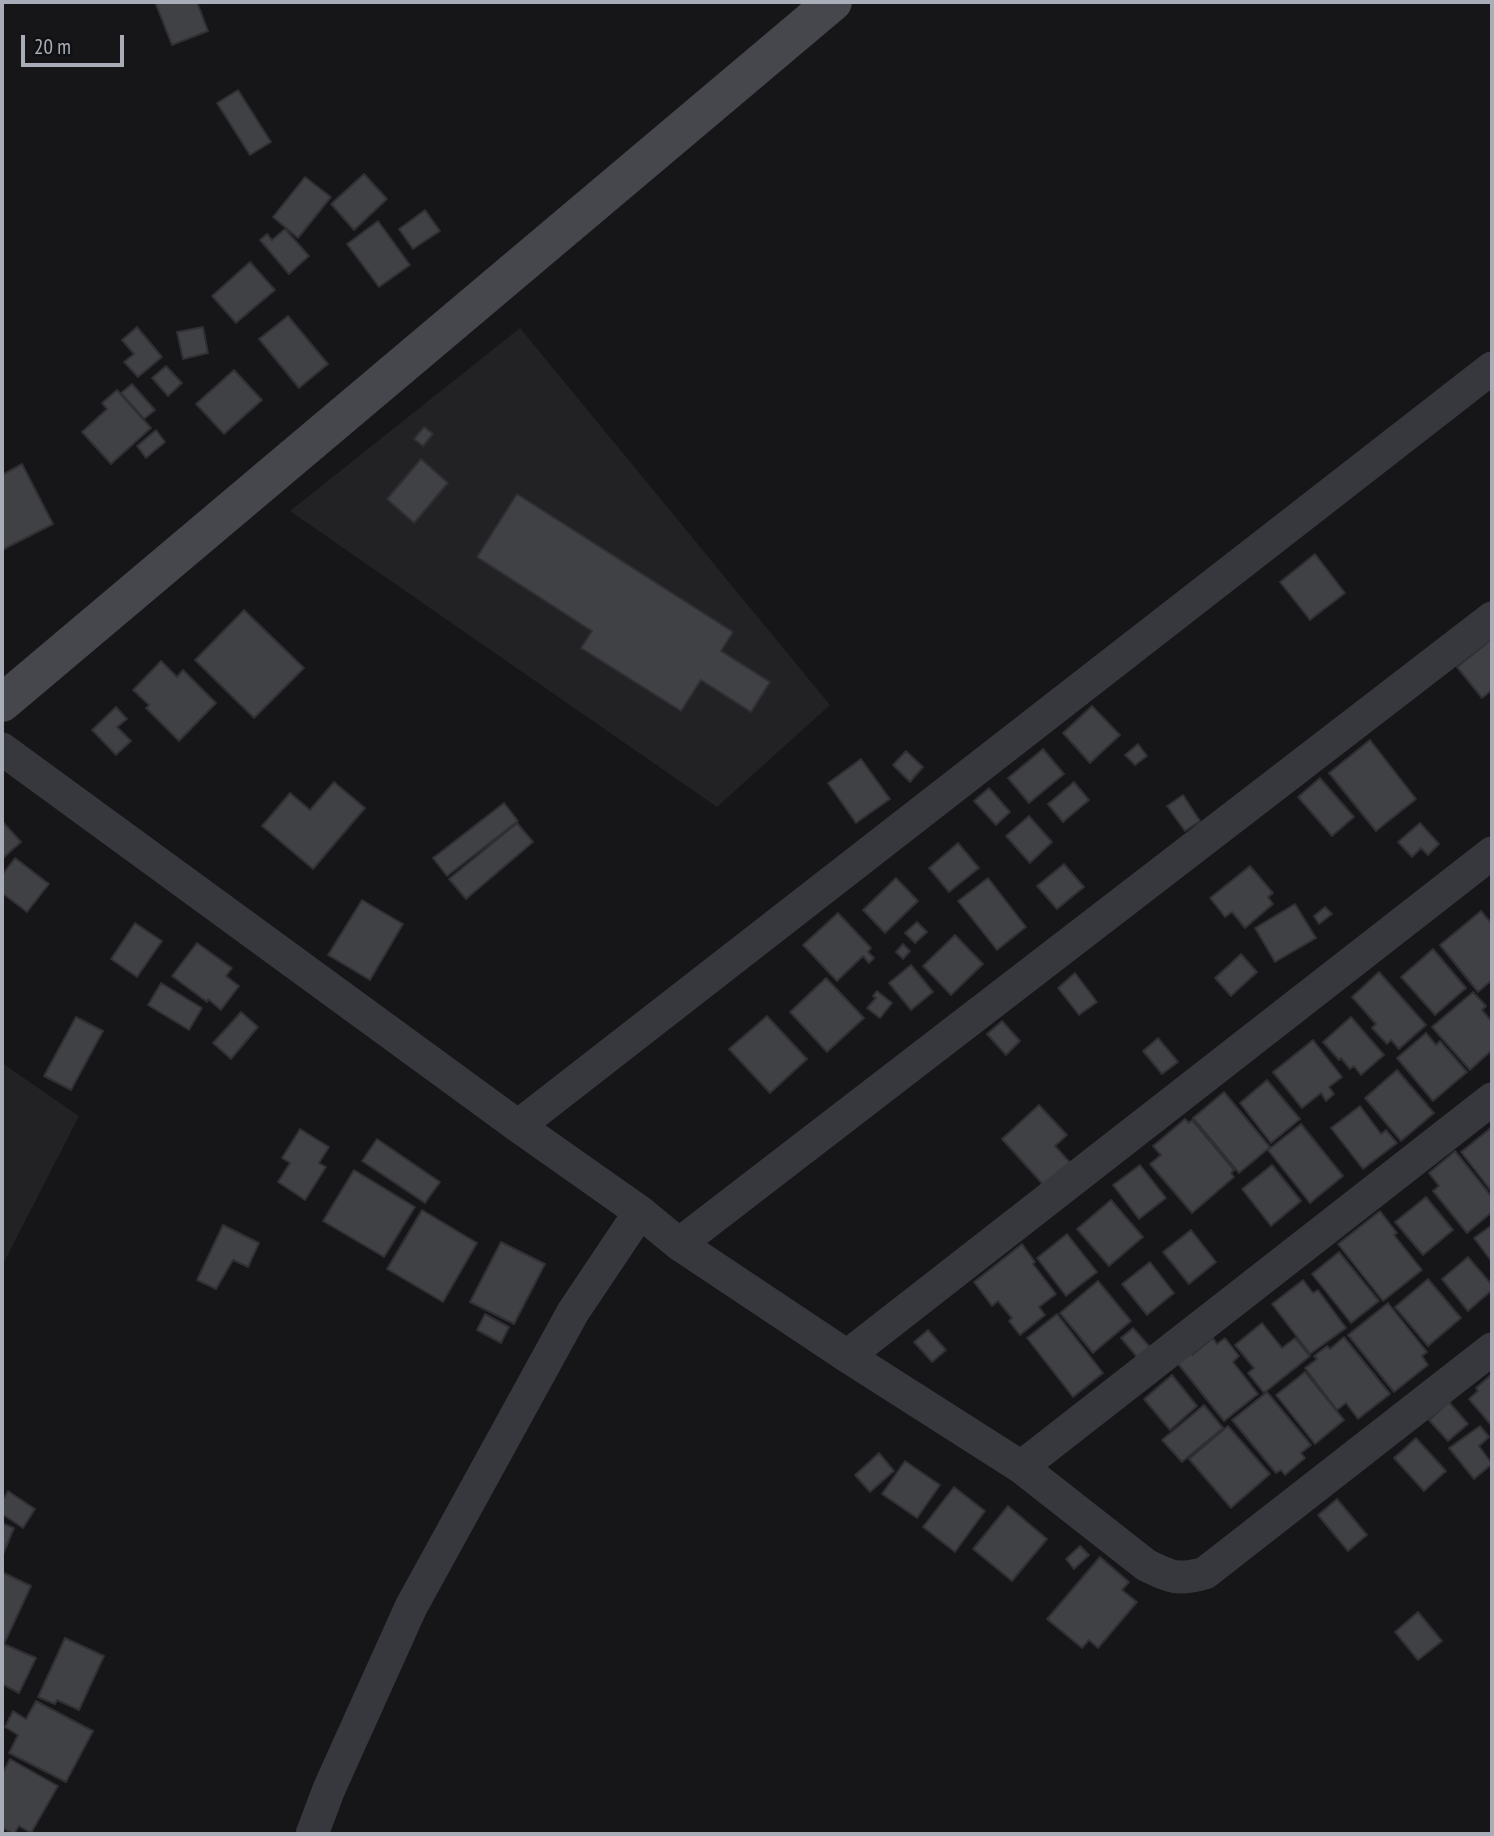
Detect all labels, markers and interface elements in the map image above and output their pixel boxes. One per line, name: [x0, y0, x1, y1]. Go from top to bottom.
scale bar: [24, 21, 128, 65]
text: 20 m: [34, 33, 71, 60]

